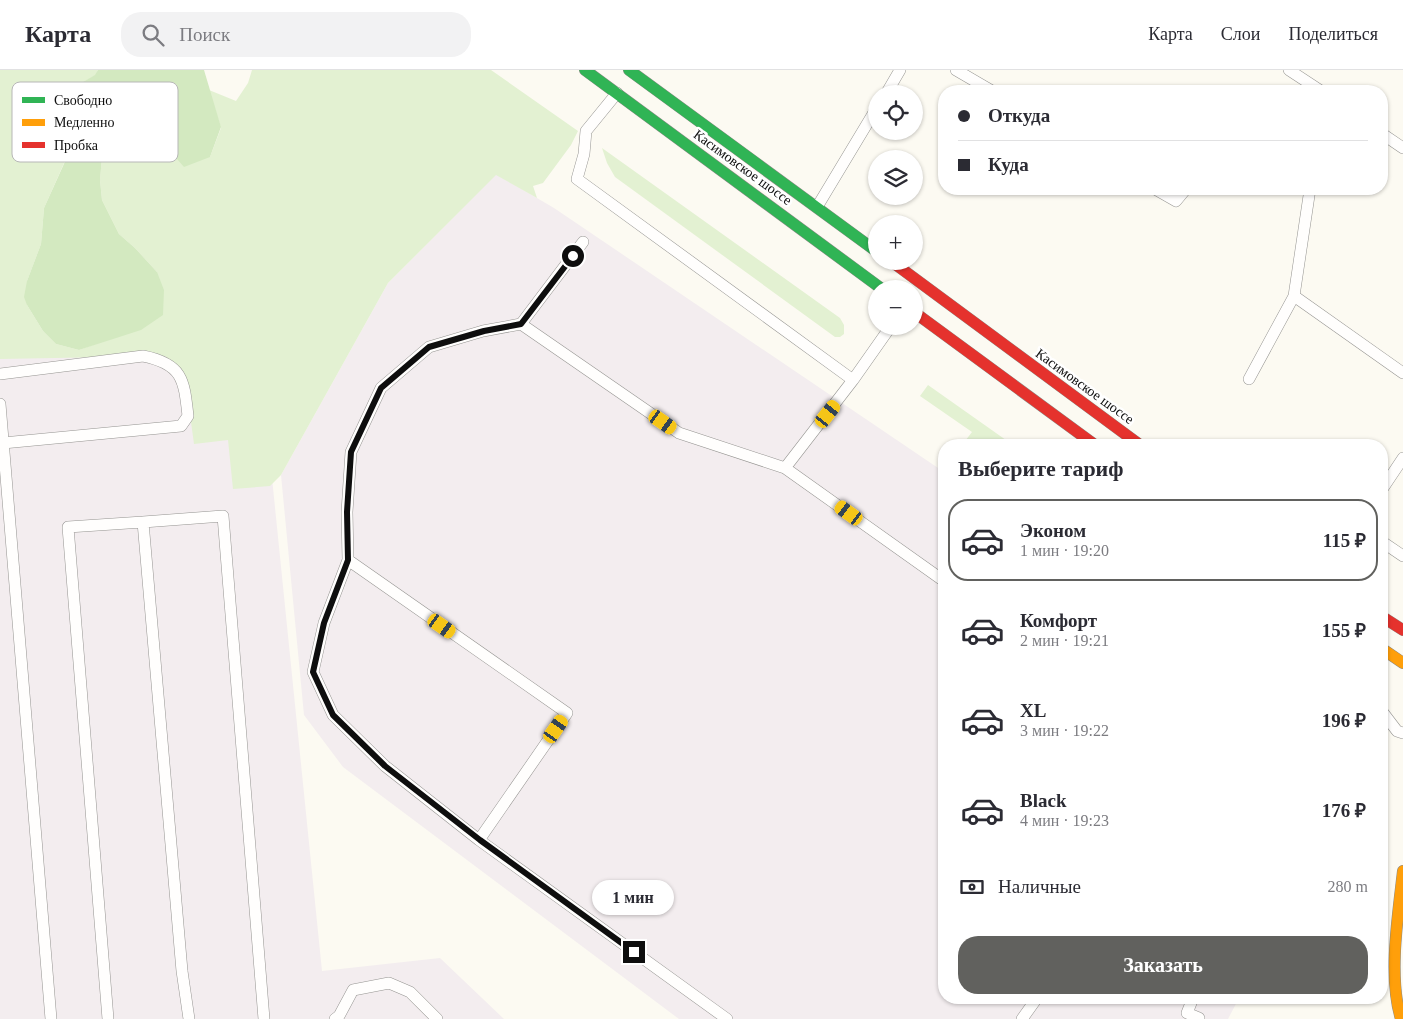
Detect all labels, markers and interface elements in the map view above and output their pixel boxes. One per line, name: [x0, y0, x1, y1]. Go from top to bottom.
search box: [121, 12, 471, 57]
text: Карта: [25, 21, 91, 47]
icon: search: [139, 21, 167, 49]
text: Поиск: [179, 24, 230, 45]
text: Карта: [1148, 24, 1193, 44]
text: Слои: [1221, 24, 1260, 44]
text: Поделиться: [1288, 24, 1378, 44]
legend: [12, 82, 178, 162]
map controls: [868, 85, 923, 335]
button: locate: [868, 85, 923, 140]
text: Свободно: [54, 93, 112, 108]
text: Откуда: [988, 105, 1050, 126]
text: Медленно: [54, 115, 115, 130]
street label: Касимовское шоссе: [691, 127, 795, 208]
text: Пробка: [54, 138, 99, 153]
button: layers: [868, 150, 923, 205]
text: Куда: [988, 154, 1029, 175]
button: +: [868, 215, 923, 270]
route start: [562, 245, 584, 267]
button: −: [868, 280, 923, 335]
street label: Касимовское шоссе: [1033, 346, 1137, 427]
car: [812, 398, 843, 430]
car: [646, 407, 679, 437]
text: Выберите тариф: [958, 456, 1124, 481]
car: [832, 498, 865, 528]
icon: car: [960, 518, 1005, 563]
text: Эконом: [1020, 520, 1086, 541]
text: 115 ₽: [1323, 530, 1366, 551]
text: 1 мин · 19:20: [1020, 542, 1109, 559]
icon: car: [960, 608, 1005, 653]
text: Комфорт: [1020, 610, 1097, 631]
car: [425, 611, 458, 641]
text: 155 ₽: [1322, 620, 1366, 641]
text: 2 мин · 19:21: [1020, 632, 1109, 649]
icon: car: [960, 698, 1005, 743]
text: XL: [1020, 700, 1046, 721]
text: 196 ₽: [1322, 710, 1366, 731]
car: [541, 712, 570, 746]
text: 3 мин · 19:22: [1020, 722, 1109, 739]
icon: car: [960, 788, 1005, 833]
text: Black: [1020, 790, 1066, 811]
text: 176 ₽: [1322, 800, 1366, 821]
text: 4 мин · 19:23: [1020, 812, 1109, 829]
icon: cash: [958, 873, 986, 901]
text: Наличные: [998, 876, 1081, 897]
text: 280 m: [1328, 878, 1368, 895]
callout: 1 мин: [593, 880, 675, 914]
text: 1 мин: [612, 889, 654, 906]
button: Заказать: [958, 936, 1368, 994]
route end: [623, 941, 645, 963]

